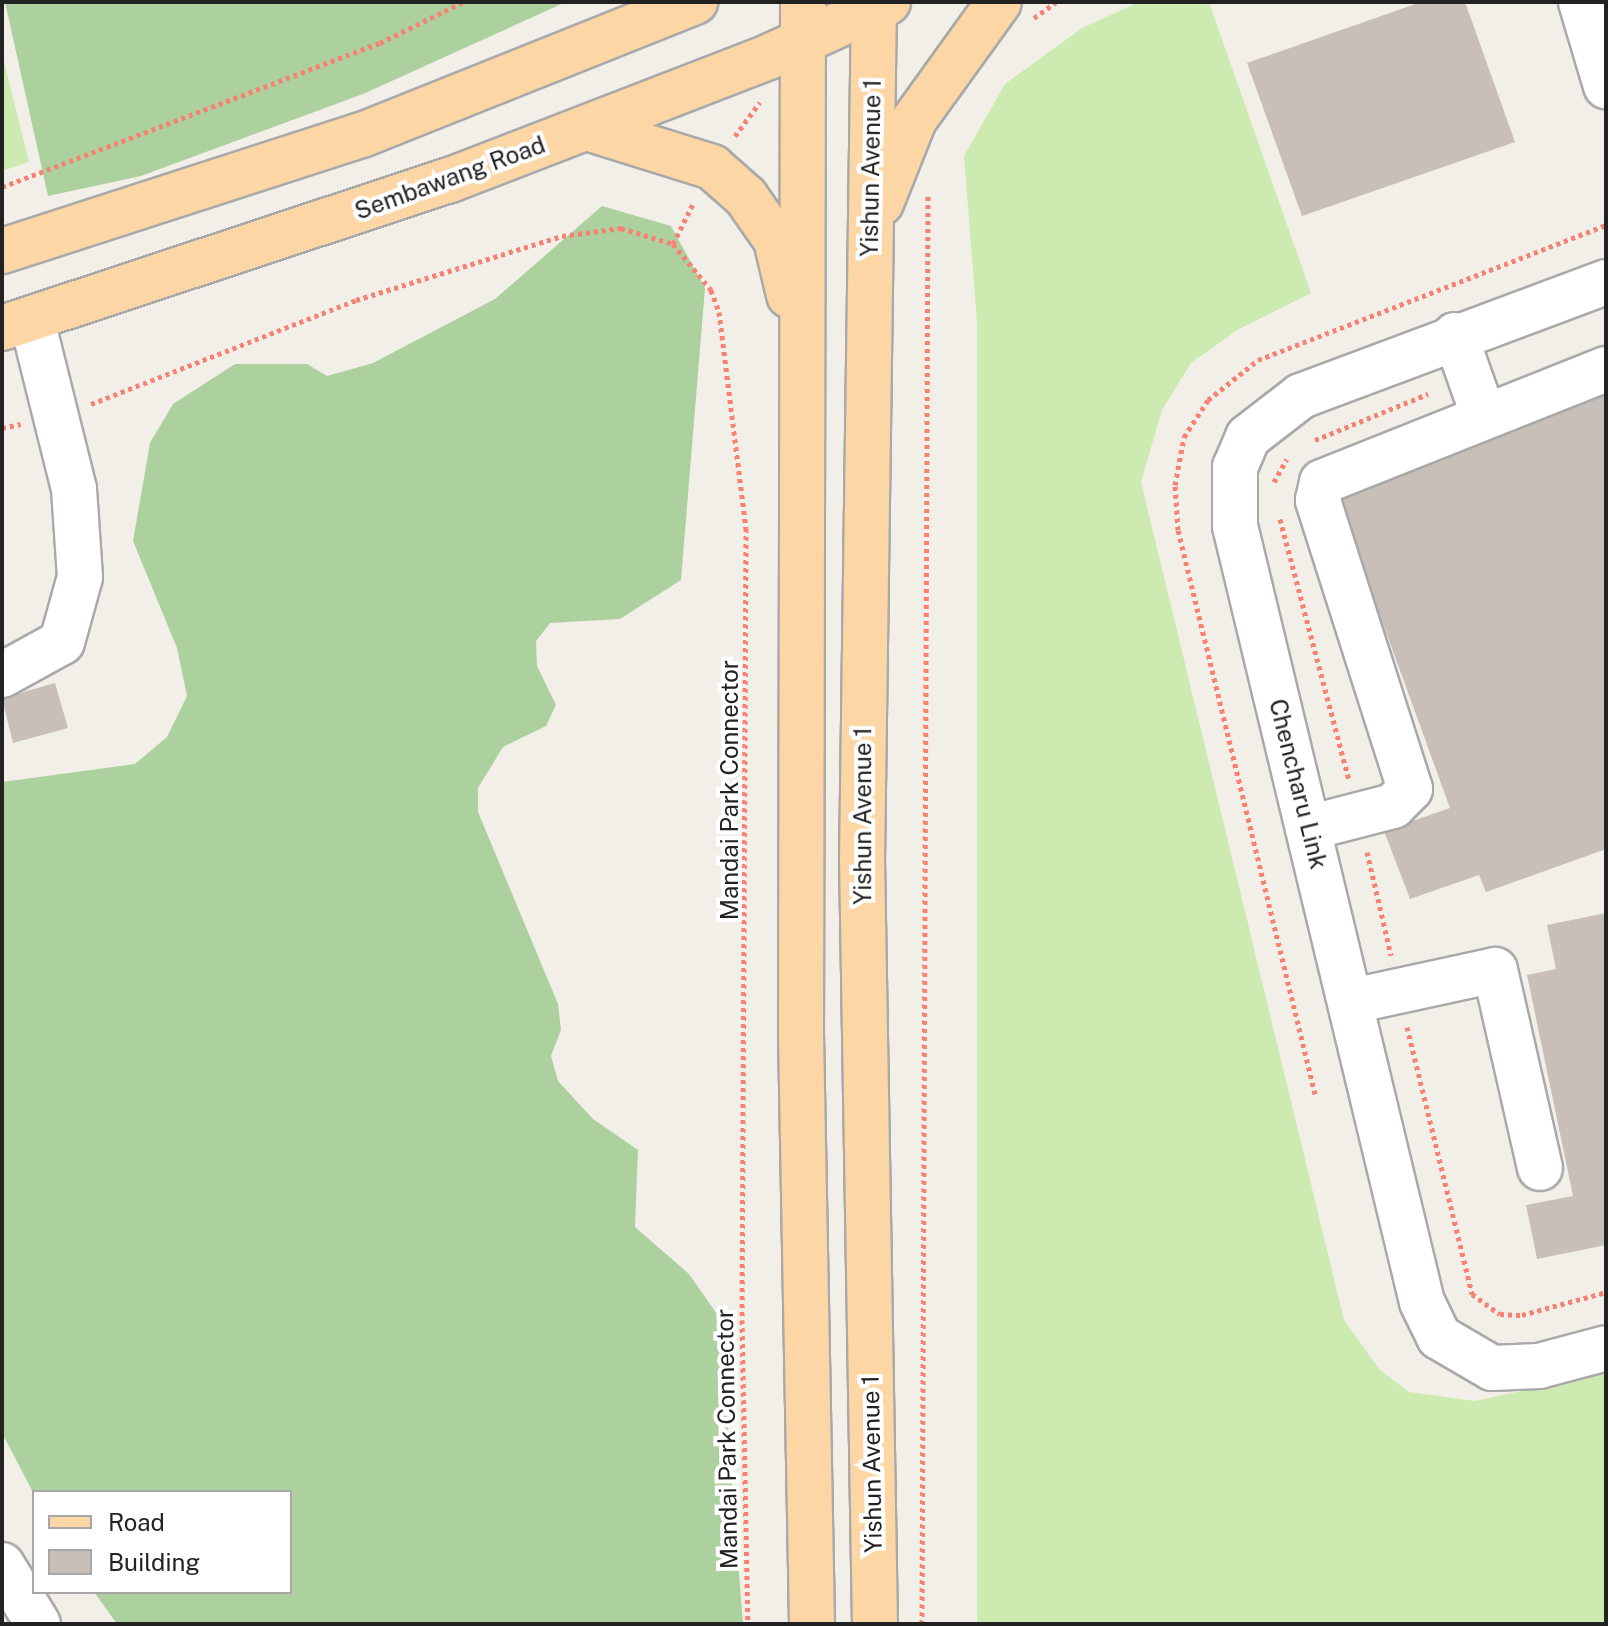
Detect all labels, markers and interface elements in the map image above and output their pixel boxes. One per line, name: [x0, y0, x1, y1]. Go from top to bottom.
street label: Yishun Avenue 1: [855, 79, 887, 257]
street label: Sembawang Road: [351, 130, 549, 226]
street label: Mandai Park Connector: [716, 660, 744, 920]
street label: Chencharu Link: [1263, 696, 1333, 872]
street label: Yishun Avenue 1: [849, 727, 877, 905]
street label: Mandai Park Connector: [710, 1309, 744, 1569]
street label: Yishun Avenue 1: [856, 1375, 888, 1553]
legend: [32, 1490, 292, 1594]
text: Road: [108, 1508, 165, 1536]
text: Building: [108, 1548, 200, 1576]

